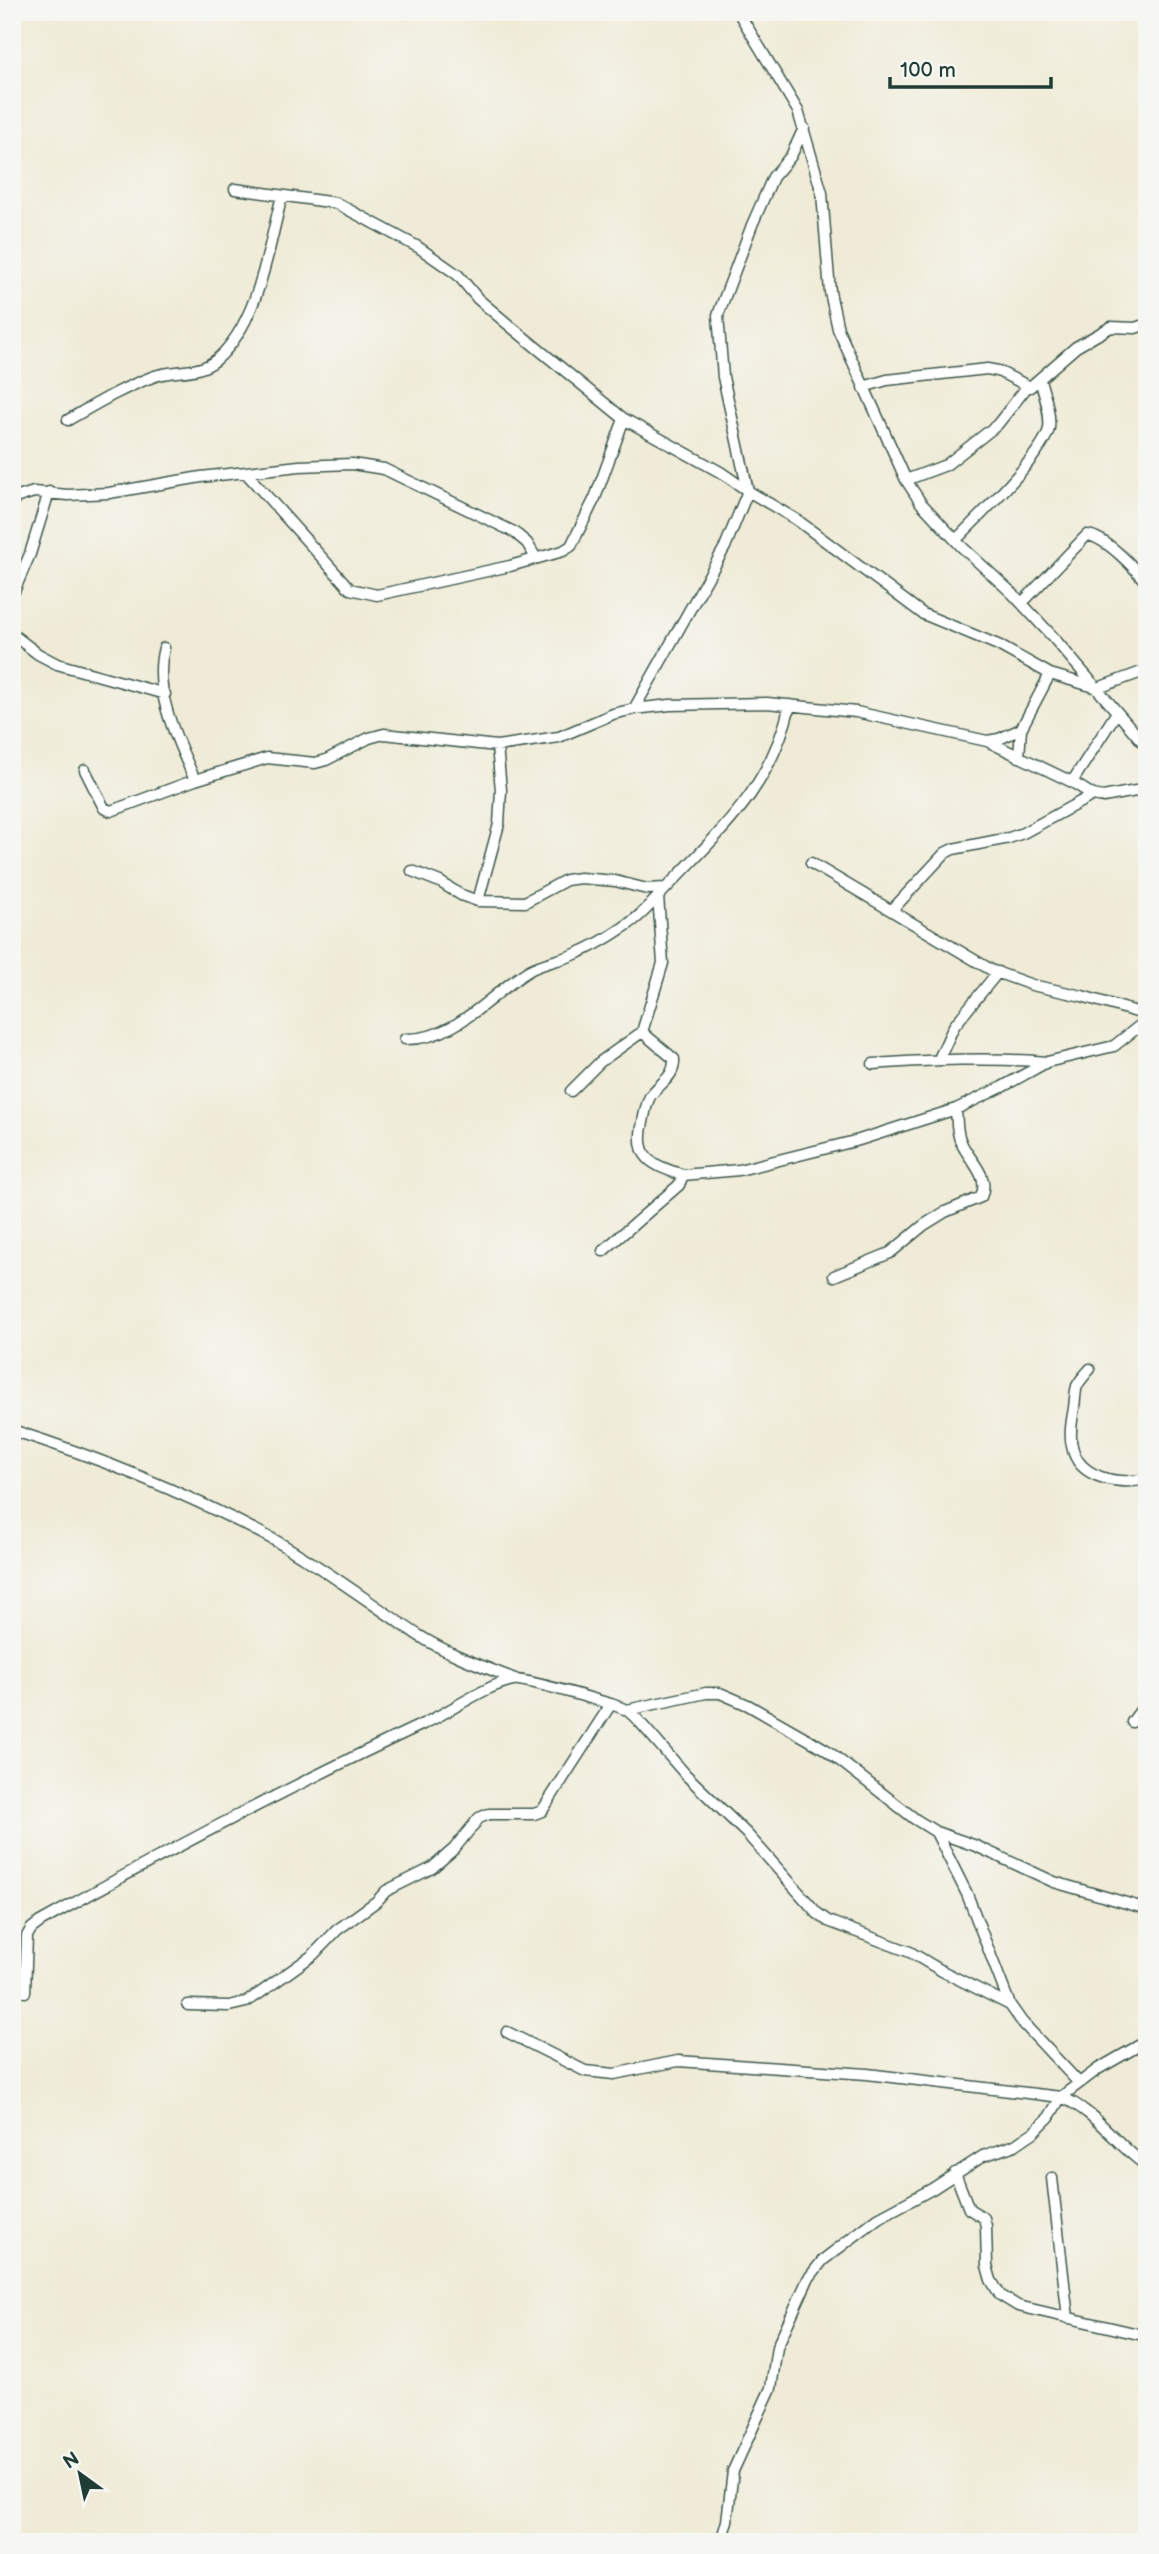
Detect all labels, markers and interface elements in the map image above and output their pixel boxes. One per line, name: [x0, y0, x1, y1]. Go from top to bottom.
scale bar: [890, 46, 1050, 90]
text: 100 m: [900, 58, 956, 83]
north arrow: [46, 2438, 116, 2508]
text: N: [59, 2447, 84, 2475]

